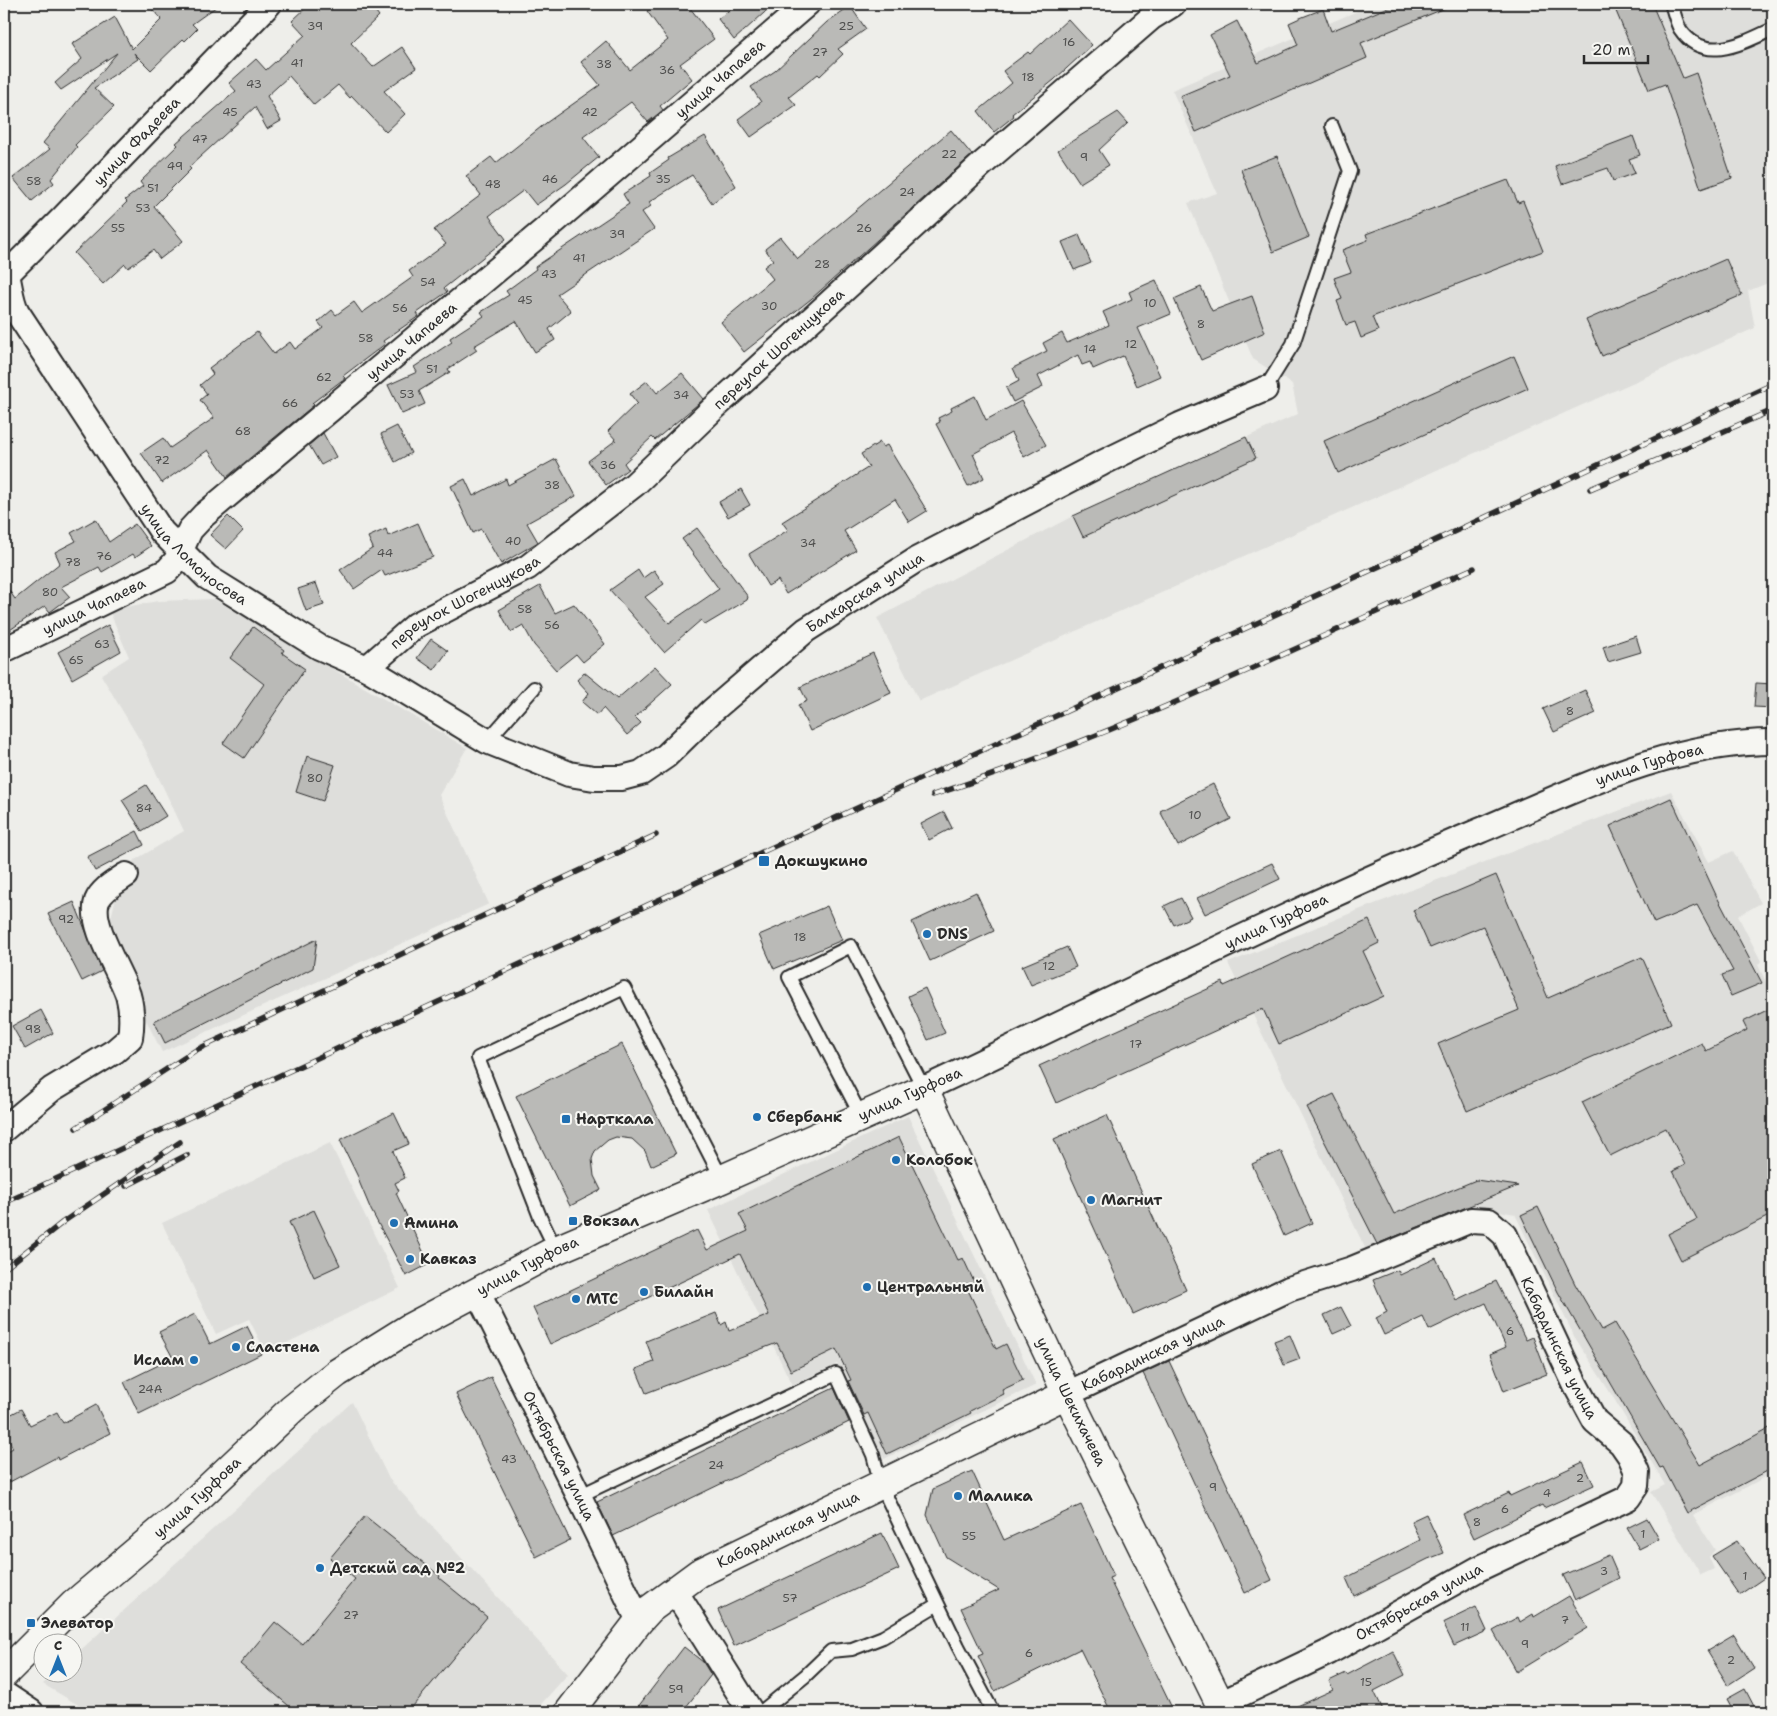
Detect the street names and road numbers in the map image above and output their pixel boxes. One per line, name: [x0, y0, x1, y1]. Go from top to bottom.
street label: улица Чапаева: [671, 34, 770, 123]
street label: улица Фадеева: [89, 92, 185, 190]
street label: переулок Шогенцукова: [709, 284, 849, 414]
street label: улица Чапаева: [362, 297, 462, 385]
street label: улица Ломоносова: [136, 500, 252, 610]
street label: Балкарская улица: [802, 547, 928, 637]
street label: переулок Шогенцукова: [386, 551, 545, 653]
street label: улица Чапаева: [39, 573, 149, 640]
street label: улица Гурфова: [1592, 739, 1705, 791]
street label: улица Гурфова: [1221, 889, 1332, 954]
street label: улица Гурфова: [855, 1062, 966, 1126]
street label: улица Гурфова: [473, 1231, 582, 1300]
street label: Кабардинская улица: [1516, 1274, 1603, 1423]
street label: Кабардинская улица: [1078, 1311, 1228, 1396]
street label: улица Шекихачева: [1032, 1334, 1111, 1470]
street label: Октябрьская улица: [518, 1387, 600, 1525]
street label: улица Гурфова: [149, 1452, 246, 1543]
street label: Кабардинская улица: [714, 1486, 863, 1573]
street label: Октябрьская улица: [1352, 1558, 1487, 1645]

